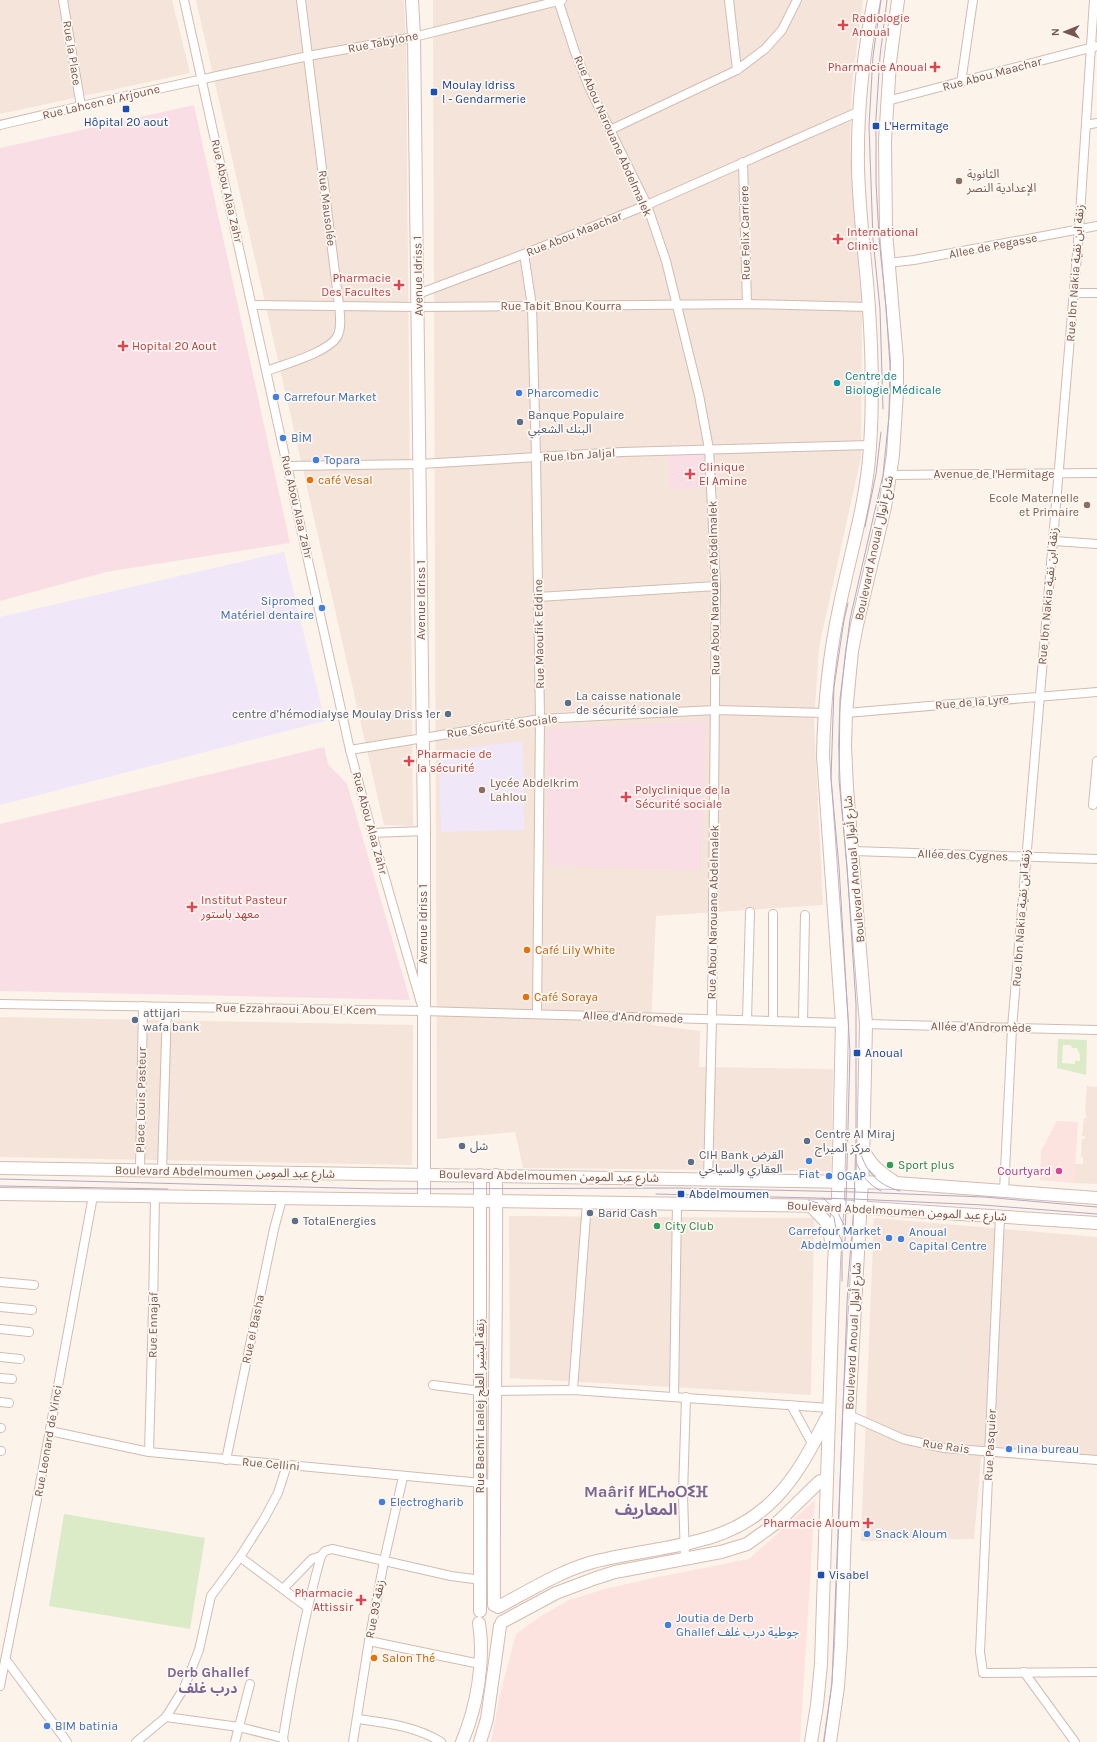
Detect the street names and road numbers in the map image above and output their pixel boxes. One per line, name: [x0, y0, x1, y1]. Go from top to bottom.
street label: Rue la Place: [60, 20, 84, 86]
street label: Rue Tabylone: [347, 28, 419, 56]
street label: Rue Abou Narouane Abdelmalek: [571, 53, 655, 219]
street label: Rue Abou Maachar: [941, 54, 1044, 94]
street label: Rue Lahcen el Arjoune: [41, 82, 161, 122]
street label: Rue Abou Alaa Zahr: [208, 138, 246, 245]
street label: Rue Mausolée: [315, 169, 339, 247]
street label: Rue Felix Carriere: [737, 186, 753, 280]
street label: Rue Ibn Nakia زنقة ابن نقية: [1063, 204, 1087, 342]
street label: Rue Abou Maachar: [524, 208, 625, 260]
street label: Allee de Pegasse: [948, 231, 1038, 261]
street label: Avenue Idriss 1: [410, 236, 426, 316]
street label: Rue Tabit Bnou Kourra: [500, 299, 622, 313]
street label: Rue Ibn Jaljal: [542, 445, 616, 465]
street label: Rue Abou Alaa Zahr: [278, 454, 316, 561]
street label: Avenue de l'Hermitage: [934, 467, 1054, 481]
street label: Boulevard Anoual شارع أنوال: [851, 474, 898, 622]
street label: Rue Abou Narouane Abdelmalek: [705, 500, 723, 676]
street label: Rue Ibn Nakia زنقة ابن نقية: [1035, 527, 1061, 665]
street label: Avenue Idriss 1: [414, 560, 428, 640]
street label: Rue Maoufik Eddine: [531, 579, 547, 689]
street label: Rue de la Lyre: [935, 692, 1009, 712]
street label: Rue Sécurité Sociale: [446, 711, 558, 741]
street label: Rue Abou Alaa Zahr: [350, 770, 391, 877]
street label: Boulevard Anoual شارع أنوال: [840, 795, 869, 943]
street label: Rue Abou Narouane Abdelmalek: [704, 824, 722, 1000]
street label: Allée des Cygnes: [918, 846, 1008, 864]
street label: Rue Ibn Nakia زنقة ابن نقية: [1009, 849, 1033, 987]
street label: Avenue Idriss 1: [416, 884, 430, 964]
street label: Rue Ezzahraoui Abou El Kcem: [215, 1001, 377, 1017]
street label: Allee d'Andromede: [583, 1008, 683, 1026]
street label: Allée d'Andromède: [931, 1019, 1031, 1035]
street label: Place Louis Pasteur: [133, 1046, 149, 1153]
street label: Boulevard Abdelmoumen شارع عبد المومن: [115, 1163, 335, 1183]
street label: Boulevard Abdelmoumen شارع عبد المومن: [439, 1167, 659, 1187]
street label: Boulevard Abdelmoumen شارع عبد المومن: [787, 1198, 1007, 1226]
street label: Boulevard Anoual شارع أنوال: [842, 1262, 866, 1410]
street label: Rue Ennajaf: [145, 1291, 161, 1358]
street label: Rue el Basha: [239, 1293, 267, 1365]
street label: Rue Bachir Laalej زنقة البشير العلج: [473, 1319, 489, 1493]
street label: Rue Leonard de Vinci: [31, 1384, 65, 1498]
street label: Rue Pasquier: [981, 1408, 999, 1481]
street label: Rue Rais: [922, 1436, 970, 1456]
street label: Rue Cellini: [241, 1454, 301, 1474]
street label: Rue 93 زنقة: [362, 1578, 388, 1640]

